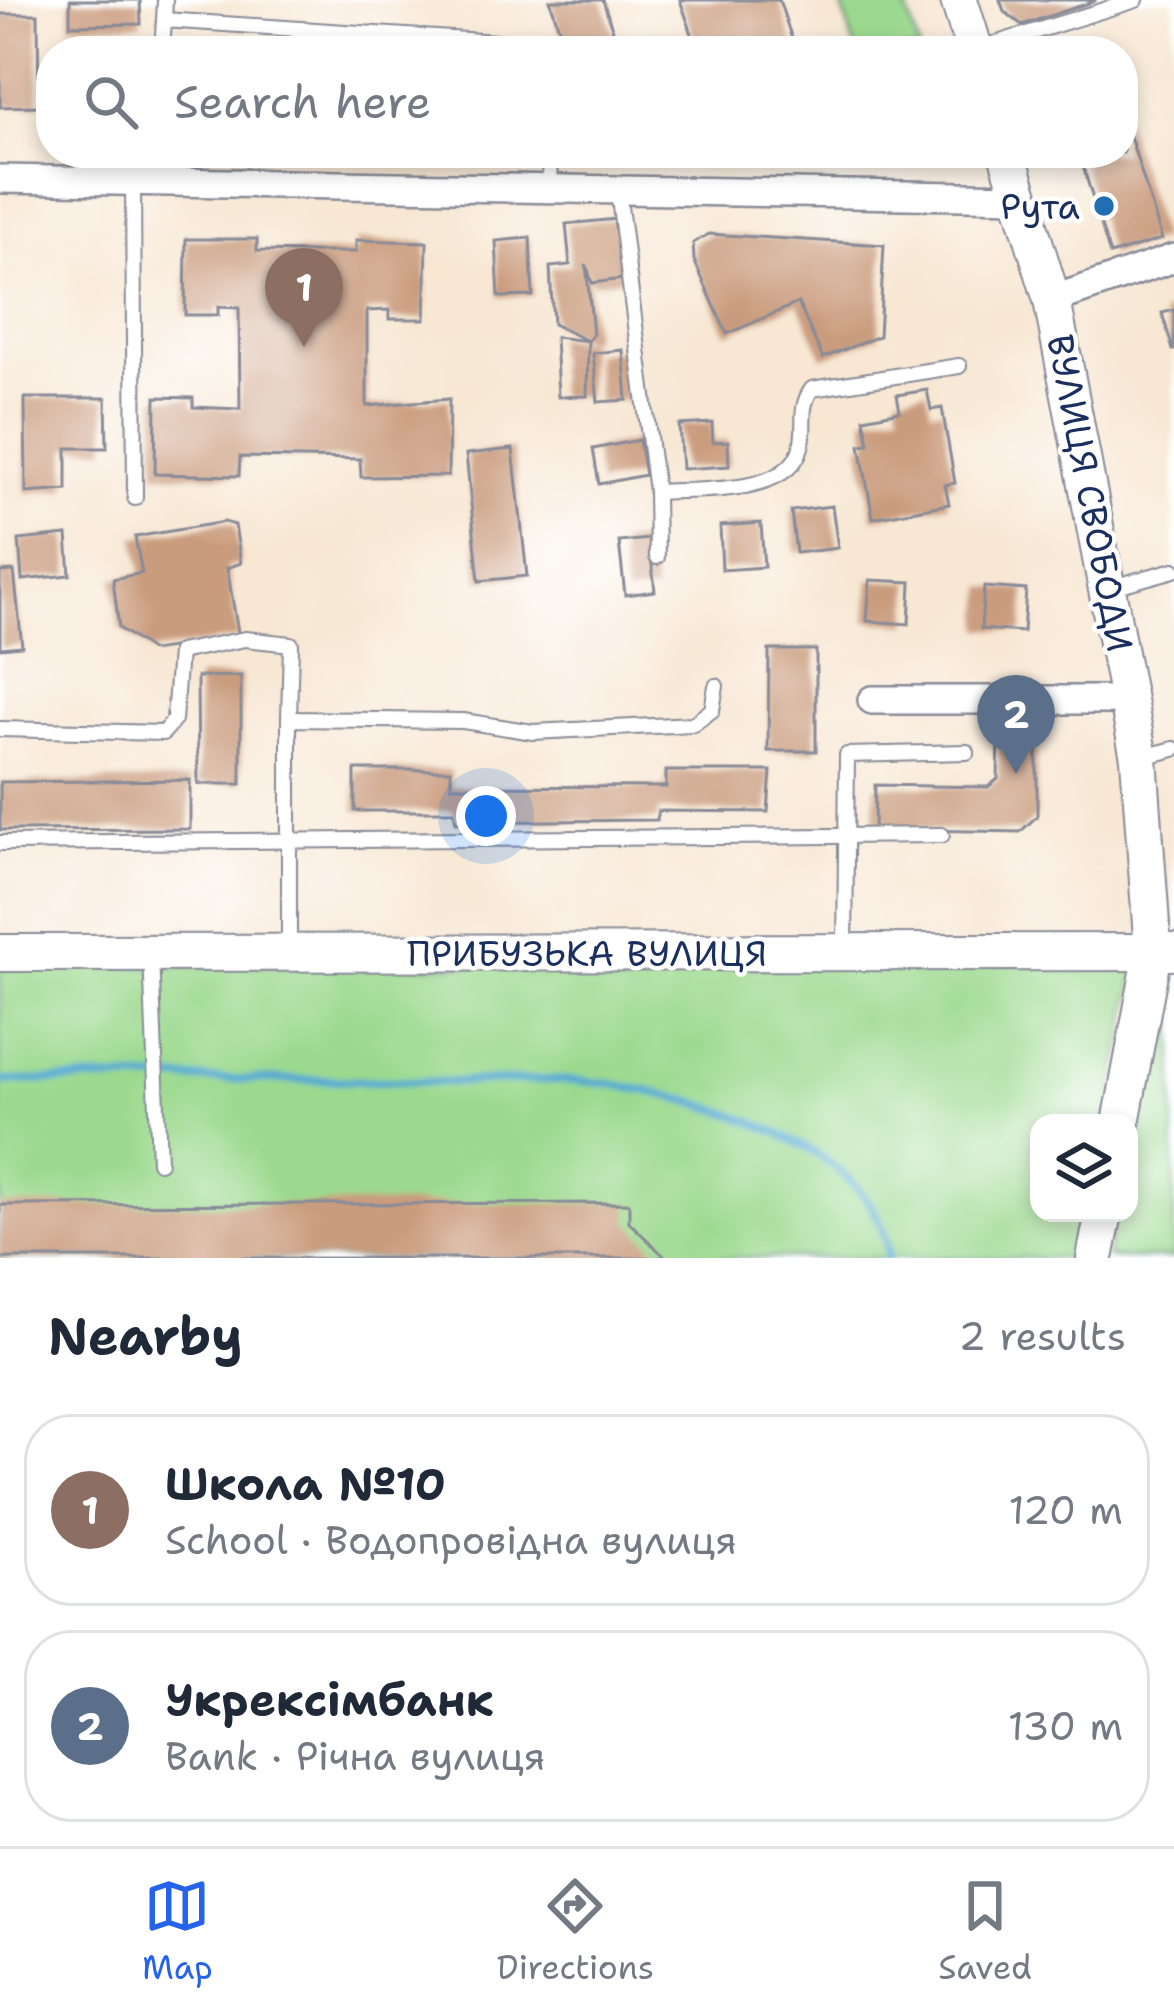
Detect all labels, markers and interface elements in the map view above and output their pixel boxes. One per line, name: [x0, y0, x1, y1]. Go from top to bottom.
search box: [36, 36, 1138, 168]
icon: search: [78, 69, 144, 135]
text: Search here: [174, 72, 431, 132]
place label: Рута: [1000, 182, 1080, 231]
marker: Рута: [1091, 193, 1117, 219]
pin: 1: [265, 248, 343, 347]
street label: ВУЛИЦЯ СВОБОДИ: [1035, 330, 1145, 656]
pin: 2: [977, 675, 1055, 774]
your location: [456, 786, 516, 846]
street label: ПРИБУЗЬКА ВУЛИЦЯ: [407, 929, 767, 978]
map controls: [1030, 1114, 1138, 1222]
button: layers: [1030, 1114, 1138, 1222]
text: Nearby: [48, 1302, 243, 1370]
text: 2 results: [959, 1310, 1126, 1362]
text: Школа №10: [165, 1454, 446, 1514]
text: 1: [81, 1484, 99, 1536]
text: 120 m: [1008, 1484, 1123, 1536]
text: School · Водопровідна вулиця: [165, 1514, 737, 1566]
text: Укрексімбанк: [165, 1670, 494, 1730]
text: 2: [76, 1700, 104, 1752]
text: 130 m: [1008, 1700, 1123, 1752]
text: Bank · Річна вулиця: [165, 1730, 545, 1782]
tab: Map: [142, 1873, 213, 1990]
tab: Directions: [497, 1873, 654, 1990]
tab: Saved: [938, 1873, 1032, 1990]

